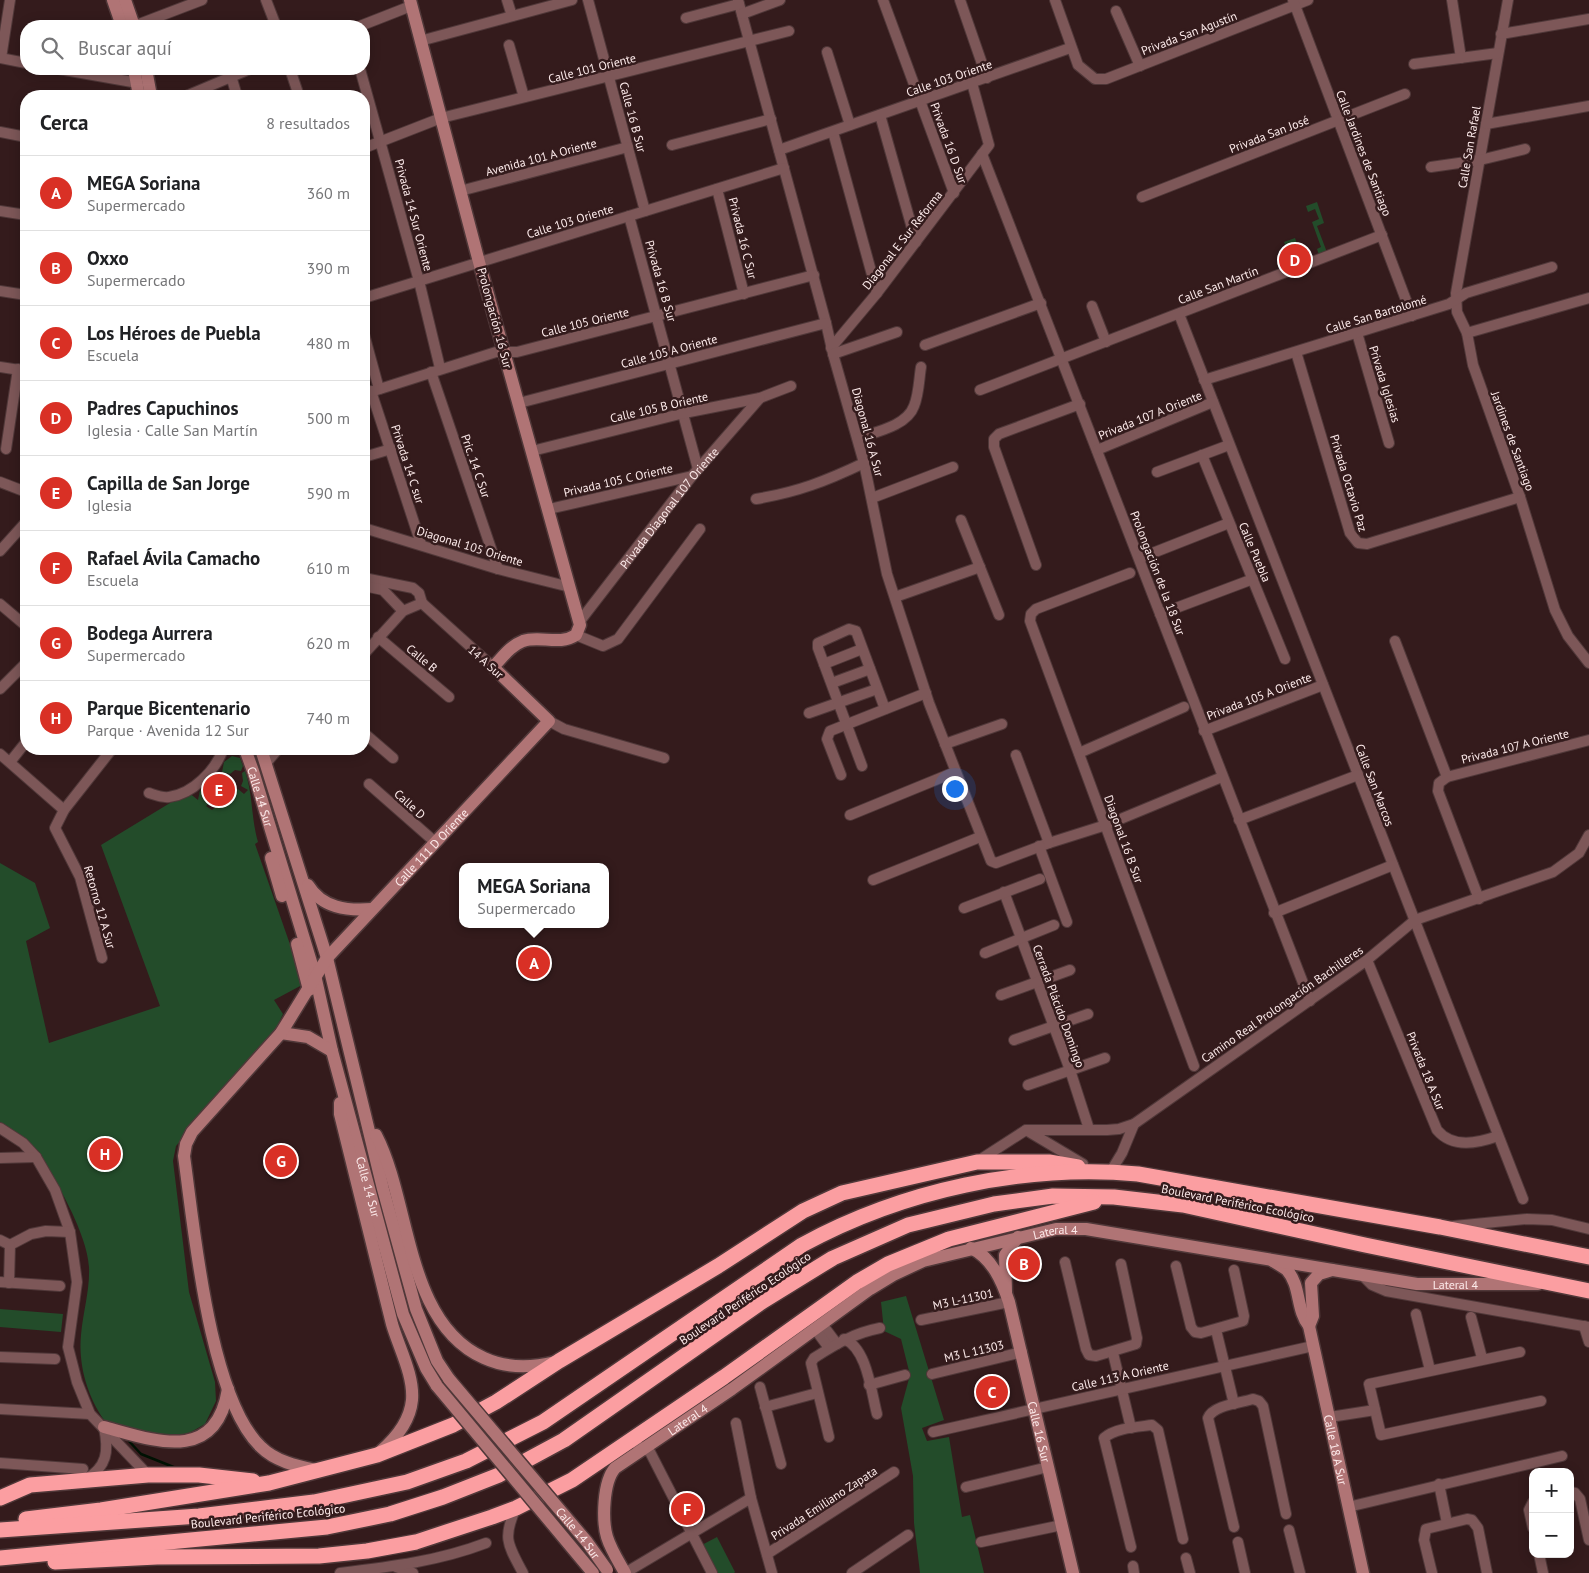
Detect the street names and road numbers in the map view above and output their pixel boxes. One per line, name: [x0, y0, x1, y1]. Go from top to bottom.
street label: Privada San Agustín: [1139, 8, 1239, 58]
street label: Calle 101 Oriente: [547, 50, 637, 86]
street label: Calle 103 Oriente: [904, 56, 994, 100]
street label: Calle 16 B Sur: [616, 80, 650, 154]
street label: Calle Jardines de Santiago: [1333, 88, 1395, 218]
street label: Privada 16 D Sur: [927, 100, 971, 186]
street label: Calle San Rafael: [1454, 104, 1484, 189]
street label: Privada San José: [1227, 112, 1311, 156]
street label: Avenida 101 A Oriente: [484, 135, 598, 179]
street label: Privada 14 Sur Oriente: [392, 157, 436, 273]
street label: Diagonal E Sur Reforma: [859, 188, 945, 292]
street label: Privada 16 C Sur: [726, 196, 760, 280]
street label: Calle 103 Oriente: [525, 201, 615, 241]
street label: Privada 16 B Sur: [642, 238, 680, 324]
street label: Calle San Martín: [1176, 263, 1260, 307]
street label: Prolongación 16 Sur: [474, 266, 516, 370]
street label: Calle San Bartolomé: [1324, 292, 1428, 336]
street label: Calle 105 Oriente: [540, 304, 630, 340]
street label: Calle 105 A Oriente: [619, 331, 719, 371]
street label: Privada Iglesias: [1366, 344, 1404, 424]
street label: Diagonal 16 A Sur: [849, 386, 887, 478]
street label: Privada 107 A Oriente: [1096, 387, 1204, 443]
street label: Calle 105 B Oriente: [609, 388, 709, 426]
street label: Jardines de Santiago: [1488, 388, 1538, 493]
street label: Privada 14 C sur: [388, 422, 428, 506]
street label: Pric. 14 C Sur: [458, 432, 494, 500]
street label: Privada Octavio Paz: [1327, 433, 1371, 533]
street label: Privada Diagonal 107 Oriente: [616, 444, 721, 571]
street label: Privada 105 C Oriente: [562, 460, 674, 500]
street label: Prolongación de la 18 Sur: [1127, 509, 1189, 637]
street label: Calle Puebla: [1236, 520, 1274, 584]
street label: Diagonal 105 Oriente: [415, 523, 525, 569]
street label: Calle B: [403, 641, 441, 675]
street label: 14 A Sur: [465, 642, 507, 682]
street label: Privada 105 A Oriente: [1204, 669, 1314, 723]
street label: Privada 107 A Oriente: [1460, 725, 1570, 767]
street label: Calle San Marcos: [1352, 742, 1398, 828]
street label: Calle 14 Sur: [244, 764, 277, 828]
street label: Calle D: [391, 786, 429, 822]
street label: Diagonal 16 B Sur: [1101, 793, 1147, 885]
street label: Calle 111 D Oriente: [391, 805, 471, 889]
street label: Retorno 12 A Sur: [81, 864, 119, 950]
street label: Cerrada Plácido Domingo: [1030, 942, 1088, 1070]
street label: Camino Real Prolongación Bachilleres: [1198, 942, 1366, 1066]
street label: Privada 18 A Sur: [1403, 1029, 1449, 1113]
street label: Calle 14 Sur: [353, 1155, 384, 1219]
street label: Boulevard Periférico Ecológico: [1160, 1181, 1316, 1225]
street label: Lateral 4: [1031, 1222, 1078, 1242]
street label: Boulevard Periférico Ecológico: [676, 1248, 814, 1348]
street label: Lateral 4: [1433, 1277, 1479, 1292]
street label: M3 L-11301: [931, 1285, 995, 1313]
street label: M3 L 11303: [943, 1337, 1005, 1365]
street label: Calle 113 A Oriente: [1070, 1358, 1170, 1394]
street label: Lateral 4: [664, 1400, 711, 1438]
street label: Calle 16 Sur: [1025, 1400, 1054, 1464]
street label: Calle 18 A Sur: [1321, 1413, 1351, 1486]
street label: Privada Emiliano Zapata: [768, 1463, 880, 1543]
street label: Boulevard Periférico Ecológico: [190, 1500, 346, 1532]
street label: Calle 14 Sur: [553, 1504, 604, 1561]

